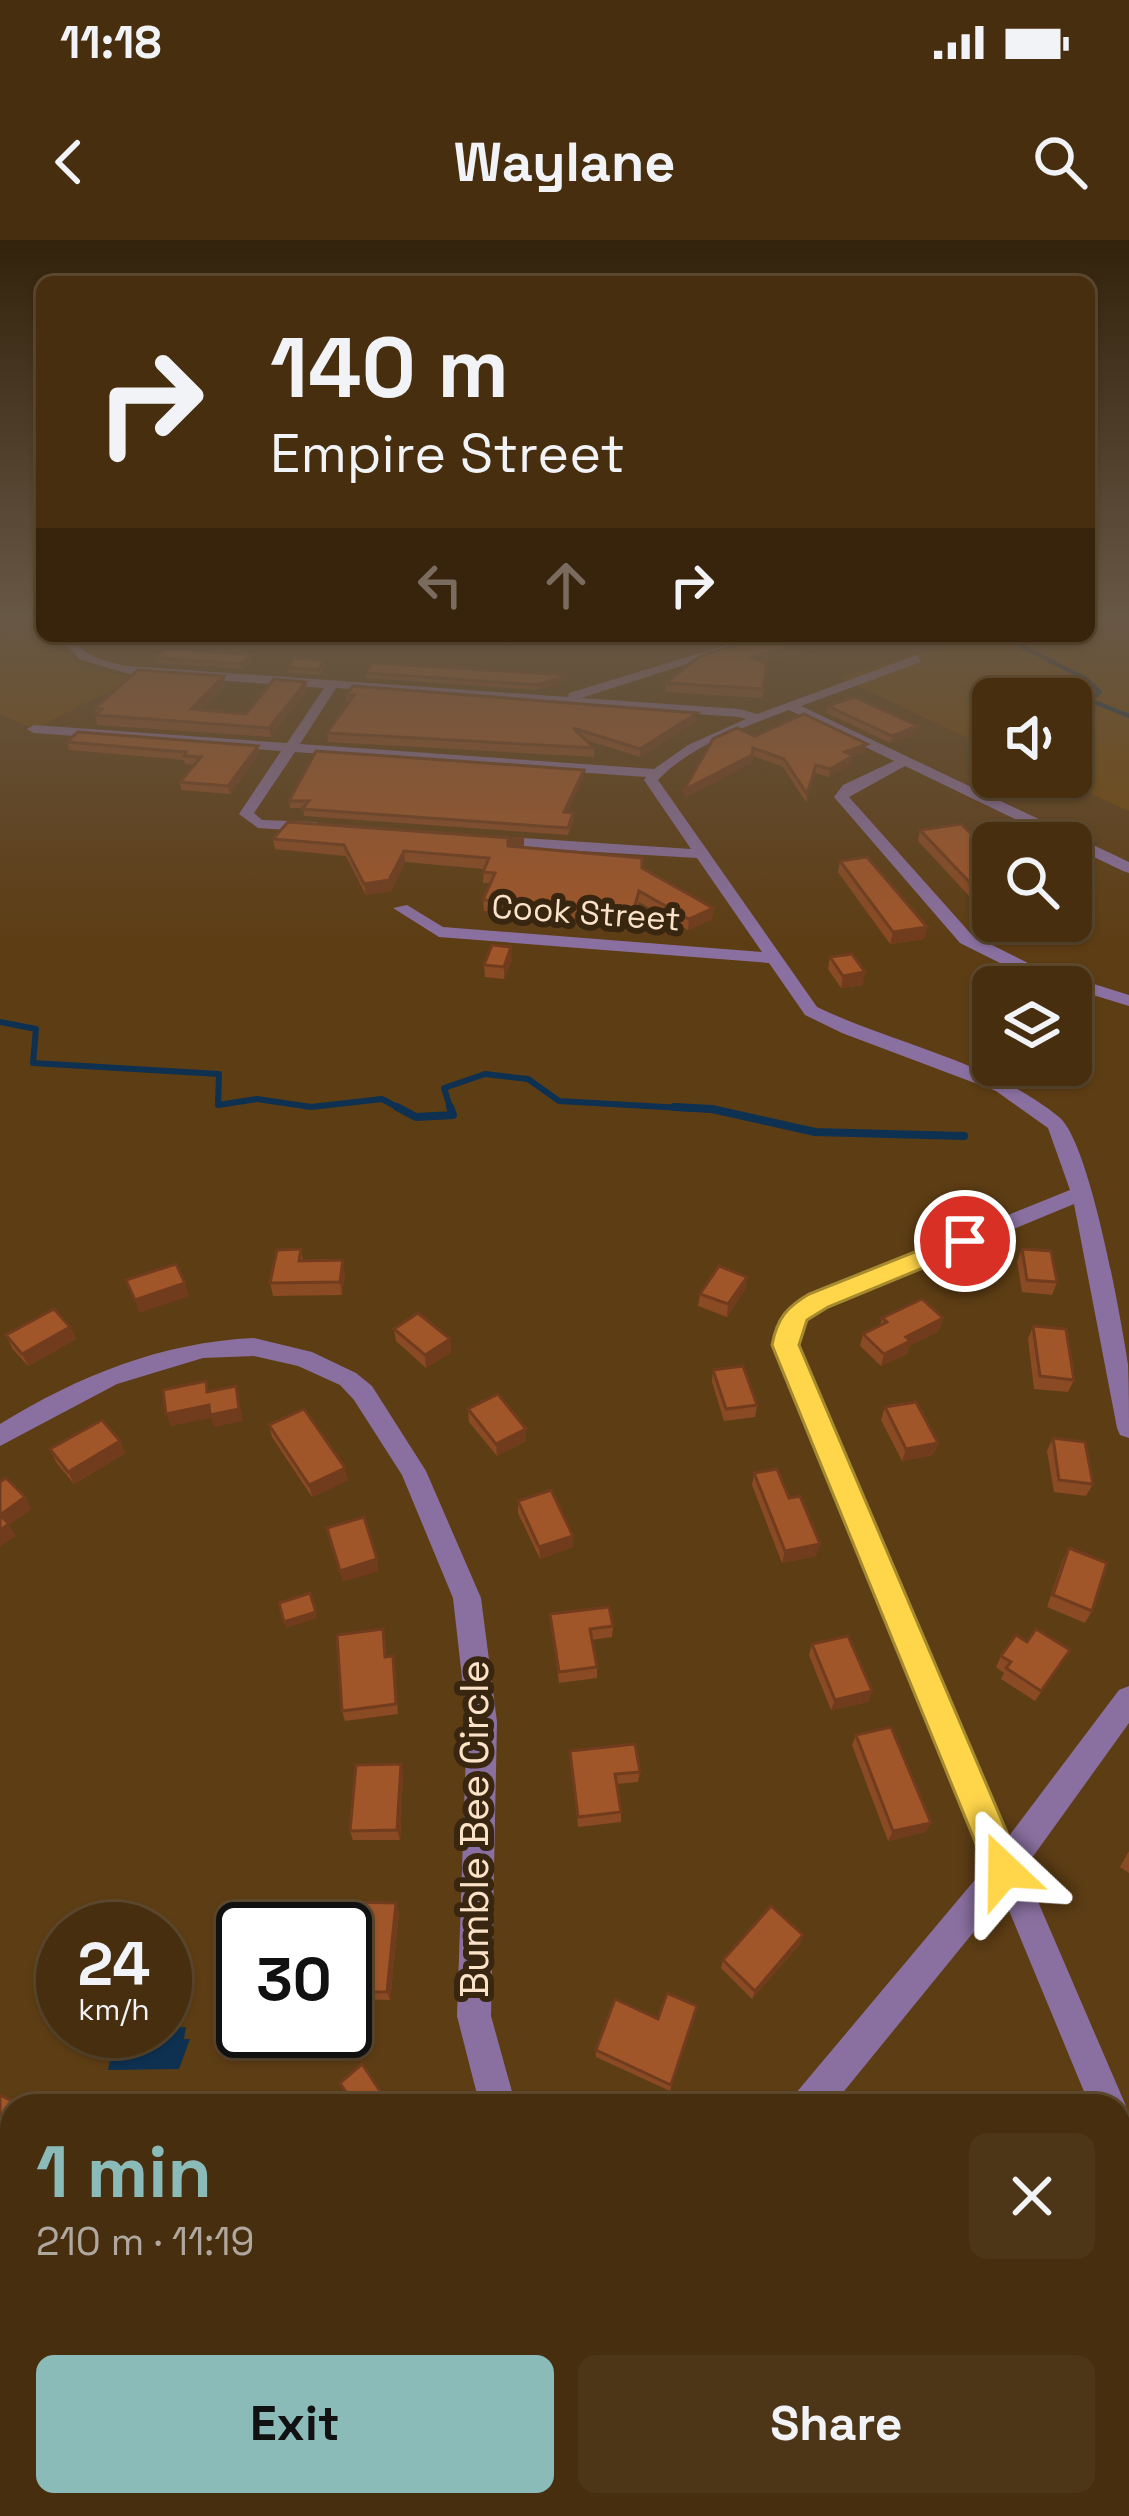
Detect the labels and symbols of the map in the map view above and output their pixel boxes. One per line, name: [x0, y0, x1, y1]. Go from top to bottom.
street label: Cook Street: [490, 885, 682, 941]
pin: [914, 1190, 1016, 1292]
street label: Bumble Bee Circle: [450, 1660, 499, 1998]
position arrow: [941, 1807, 1067, 1933]
speed limit sign: 30: [216, 1902, 372, 2058]

